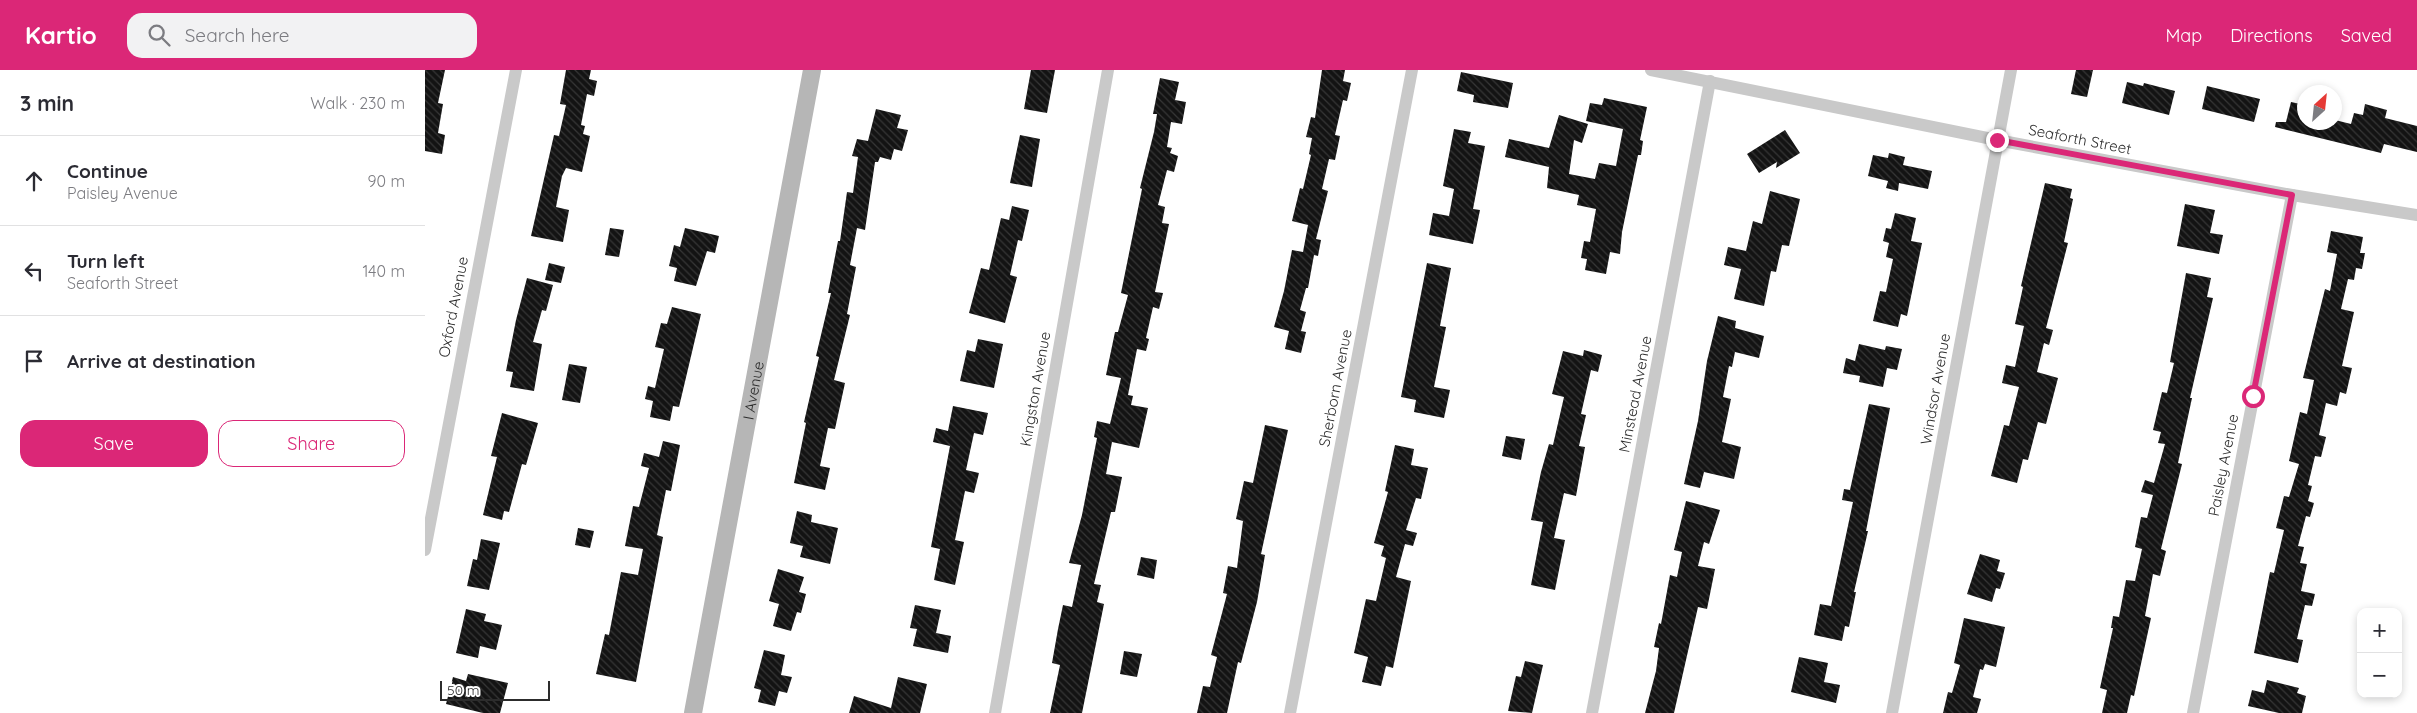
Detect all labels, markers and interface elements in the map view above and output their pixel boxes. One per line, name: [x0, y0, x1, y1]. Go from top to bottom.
search box: [127, 13, 477, 58]
text: Kartio: [25, 20, 97, 50]
icon: search: [145, 21, 173, 49]
text: Search here: [185, 23, 290, 47]
text: Map: [2165, 24, 2202, 47]
text: Directions: [2230, 24, 2313, 47]
text: Saved: [2341, 24, 2392, 47]
north arrow: [2297, 85, 2342, 130]
text: 3 min: [20, 90, 74, 116]
text: Walk · 230 m: [310, 93, 405, 113]
street label: Seaforth Street: [2027, 120, 2133, 158]
route end: [1986, 129, 2009, 152]
text: Continue: [67, 159, 148, 183]
icon: ahead: [20, 167, 48, 195]
text: 90 m: [368, 171, 405, 191]
text: Paisley Avenue: [67, 183, 178, 203]
text: Turn left: [67, 249, 145, 273]
street label: Oxford Avenue: [434, 255, 472, 359]
icon: left: [20, 257, 48, 285]
text: 140 m: [362, 261, 405, 281]
text: Seaforth Street: [67, 273, 178, 293]
street label: Sherborn Avenue: [1314, 328, 1356, 448]
street label: Kingston Avenue: [1016, 330, 1054, 448]
street label: Windsor Avenue: [1916, 332, 1954, 446]
street label: Minstead Avenue: [1614, 334, 1656, 454]
icon: arrive: [20, 347, 48, 375]
text: Arrive at destination: [67, 349, 256, 373]
street label: I Avenue: [738, 360, 767, 421]
route start: [2242, 385, 2265, 408]
street label: Paisley Avenue: [2204, 412, 2242, 518]
button: Save: [20, 420, 208, 467]
button: Share: [218, 420, 405, 467]
map controls: [2357, 608, 2402, 698]
button: +: [2357, 608, 2402, 653]
button: −: [2357, 653, 2402, 698]
scale bar: [440, 678, 550, 701]
text: 50 m: [447, 681, 480, 699]

